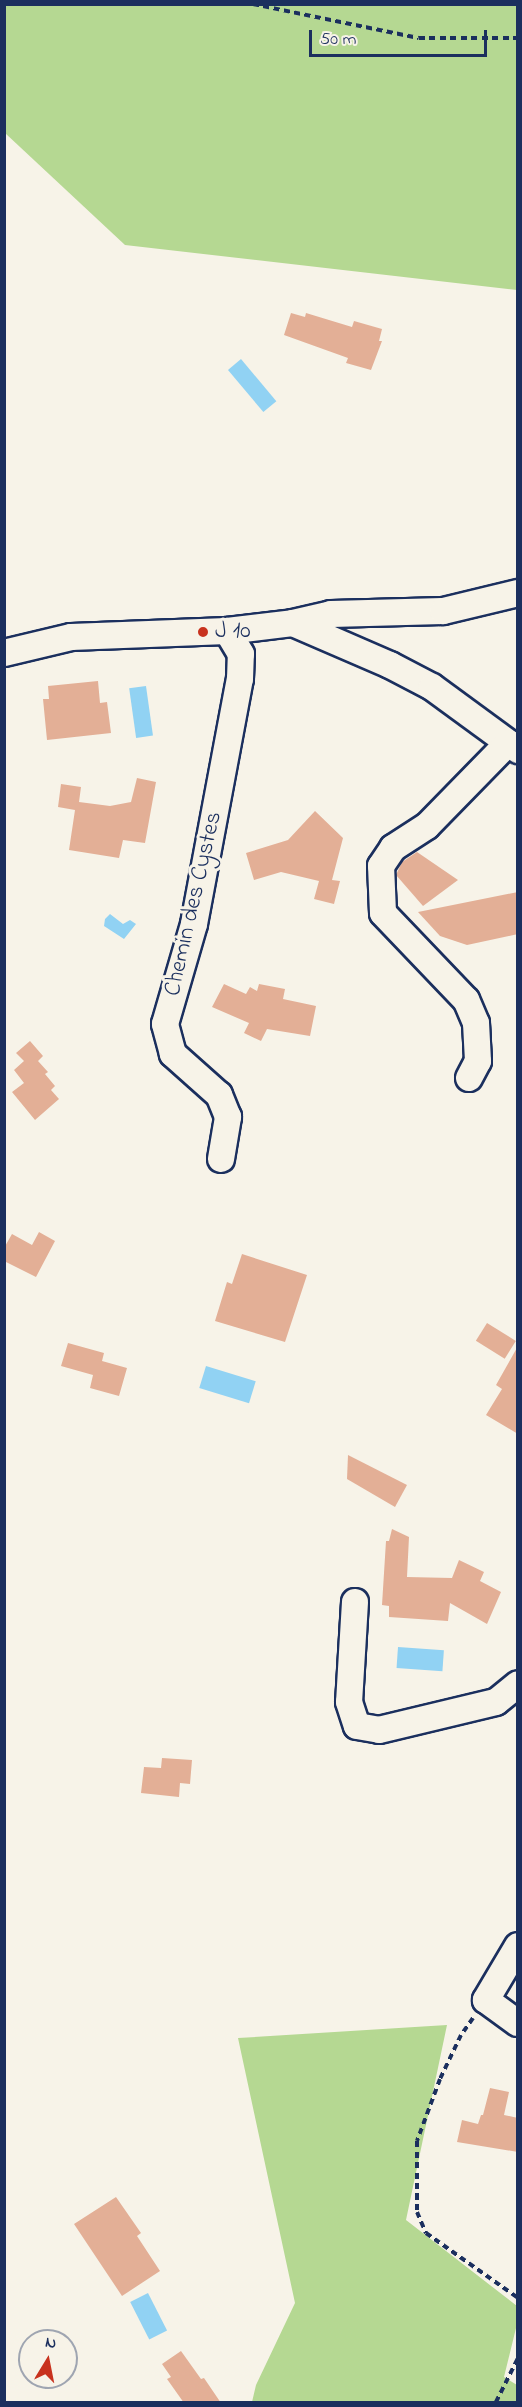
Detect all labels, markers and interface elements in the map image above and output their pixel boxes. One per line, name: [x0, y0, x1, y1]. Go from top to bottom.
scale bar: [312, 18, 490, 56]
text: 50 m: [320, 27, 357, 53]
place label: J 10: [215, 618, 251, 646]
marker: J 10: [196, 625, 210, 639]
street label: Chemin des Cystes: [159, 809, 229, 999]
north arrow: [18, 2329, 78, 2389]
text: N: [43, 2330, 58, 2356]

